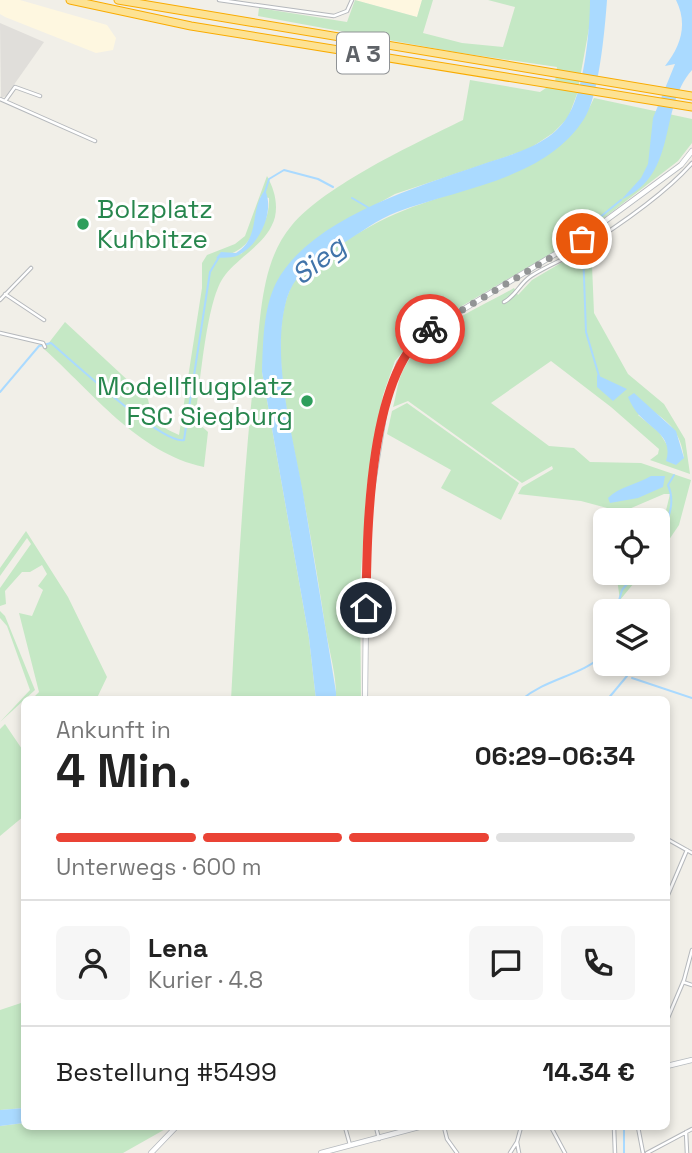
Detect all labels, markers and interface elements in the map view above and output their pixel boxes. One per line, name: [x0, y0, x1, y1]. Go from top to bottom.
road number: A 3: [337, 32, 389, 74]
place label: Bolzplatz Kuhbitze: [97, 192, 213, 256]
pin: [552, 209, 612, 269]
marker: Bolzplatz Kuhbitze: [75, 216, 91, 232]
icon: bag: [563, 220, 601, 258]
water label: Sieg: [284, 227, 354, 292]
courier: [395, 294, 465, 364]
icon: bike: [411, 310, 449, 348]
place label: Modellflugplatz FSC Siegburg: [97, 369, 293, 433]
marker: Modellflugplatz FSC Siegburg: [299, 393, 315, 409]
map controls: [593, 508, 670, 676]
button: locate: [593, 508, 670, 585]
pin: [336, 578, 396, 638]
icon: home: [347, 589, 385, 627]
button: layers: [593, 599, 670, 676]
text: Ankunft in: [56, 715, 171, 745]
text: 06:29–06:34: [475, 739, 635, 773]
text: 4 Min.: [56, 742, 192, 800]
text: Unterwegs · 600 m: [56, 852, 262, 882]
button: person: [56, 926, 130, 1000]
button: chat: [469, 926, 543, 1000]
button: phone: [561, 926, 635, 1000]
text: Lena: [148, 931, 208, 965]
text: Kurier · 4.8: [148, 965, 263, 995]
text: Bestellung #5499: [56, 1055, 277, 1089]
text: 14.34 €: [542, 1055, 635, 1089]

